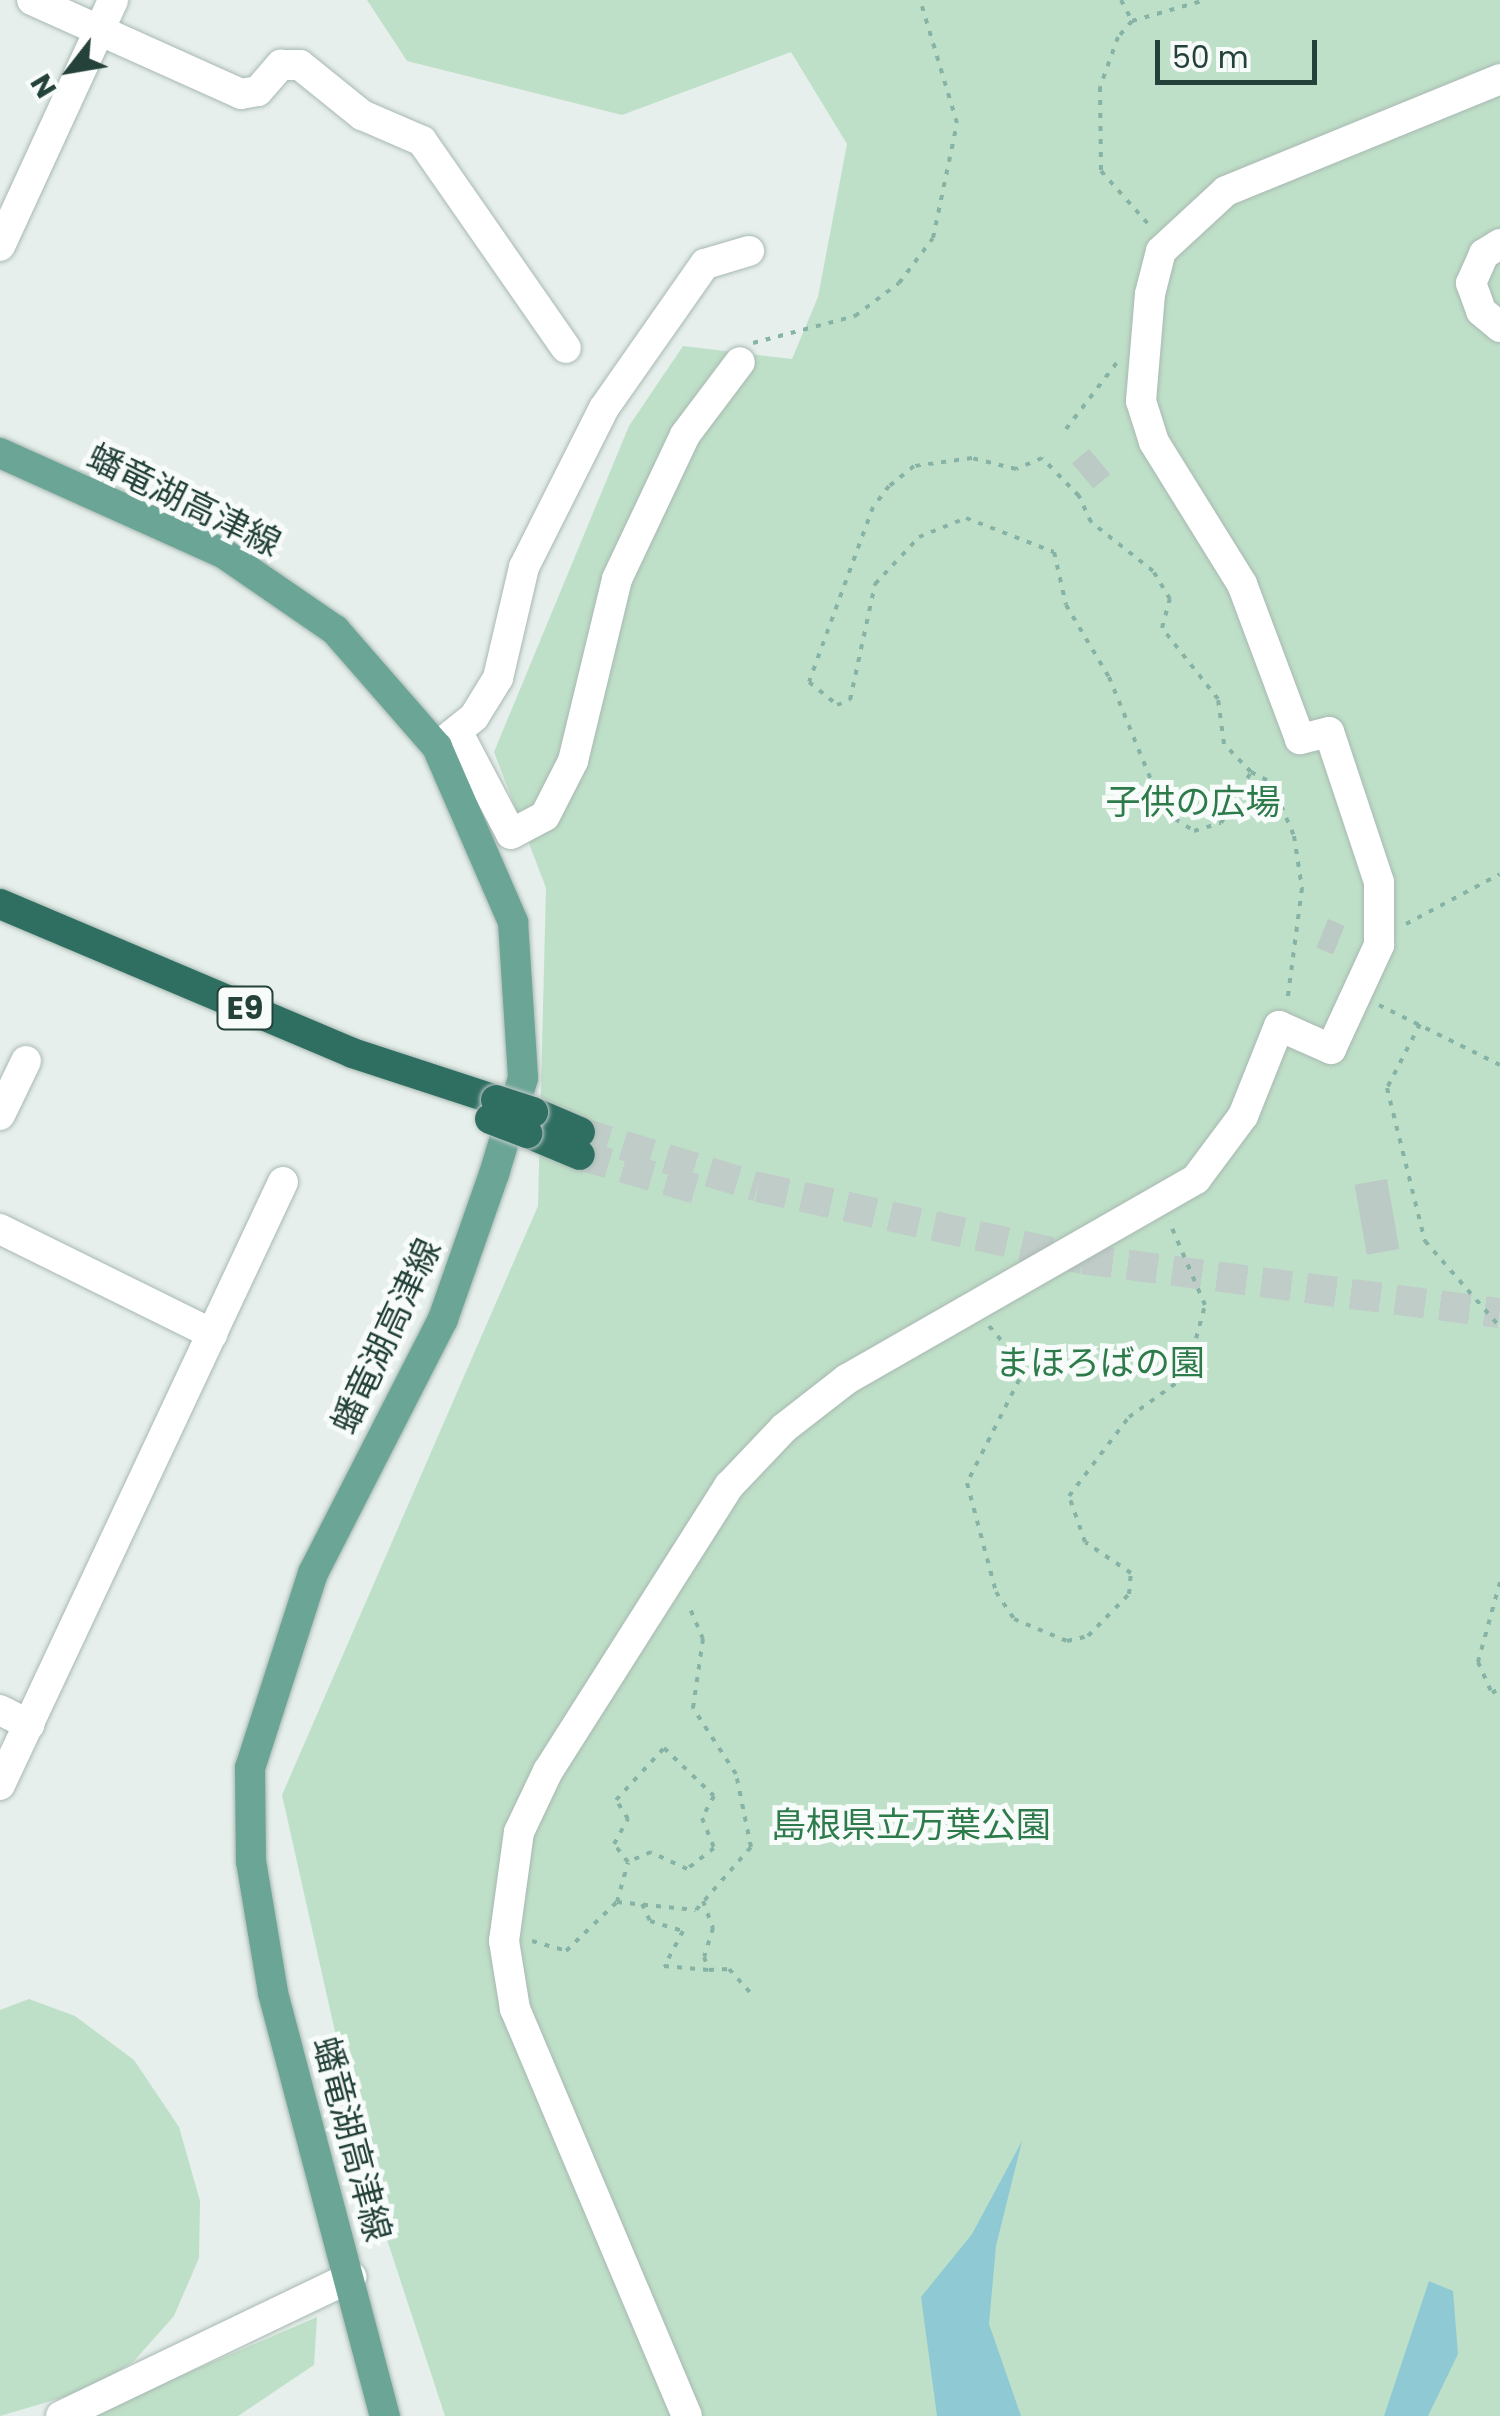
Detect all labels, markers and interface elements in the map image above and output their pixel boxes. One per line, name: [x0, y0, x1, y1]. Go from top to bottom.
north arrow: [20, 20, 120, 120]
scale bar: [1160, 20, 1322, 82]
text: 50 m: [1172, 36, 1249, 79]
text: N: [22, 67, 66, 105]
street label: 蟠竜湖高津線: [80, 435, 288, 565]
park label: 子供の広場: [1106, 781, 1280, 823]
road number: E9: [215, 981, 275, 1035]
street label: 蟠竜湖高津線: [323, 1232, 449, 1440]
park label: まほろばの園: [995, 1342, 1205, 1384]
park label: 島根県立万葉公園: [771, 1804, 1051, 1846]
street label: 蟠竜湖高津線: [305, 2032, 399, 2246]

